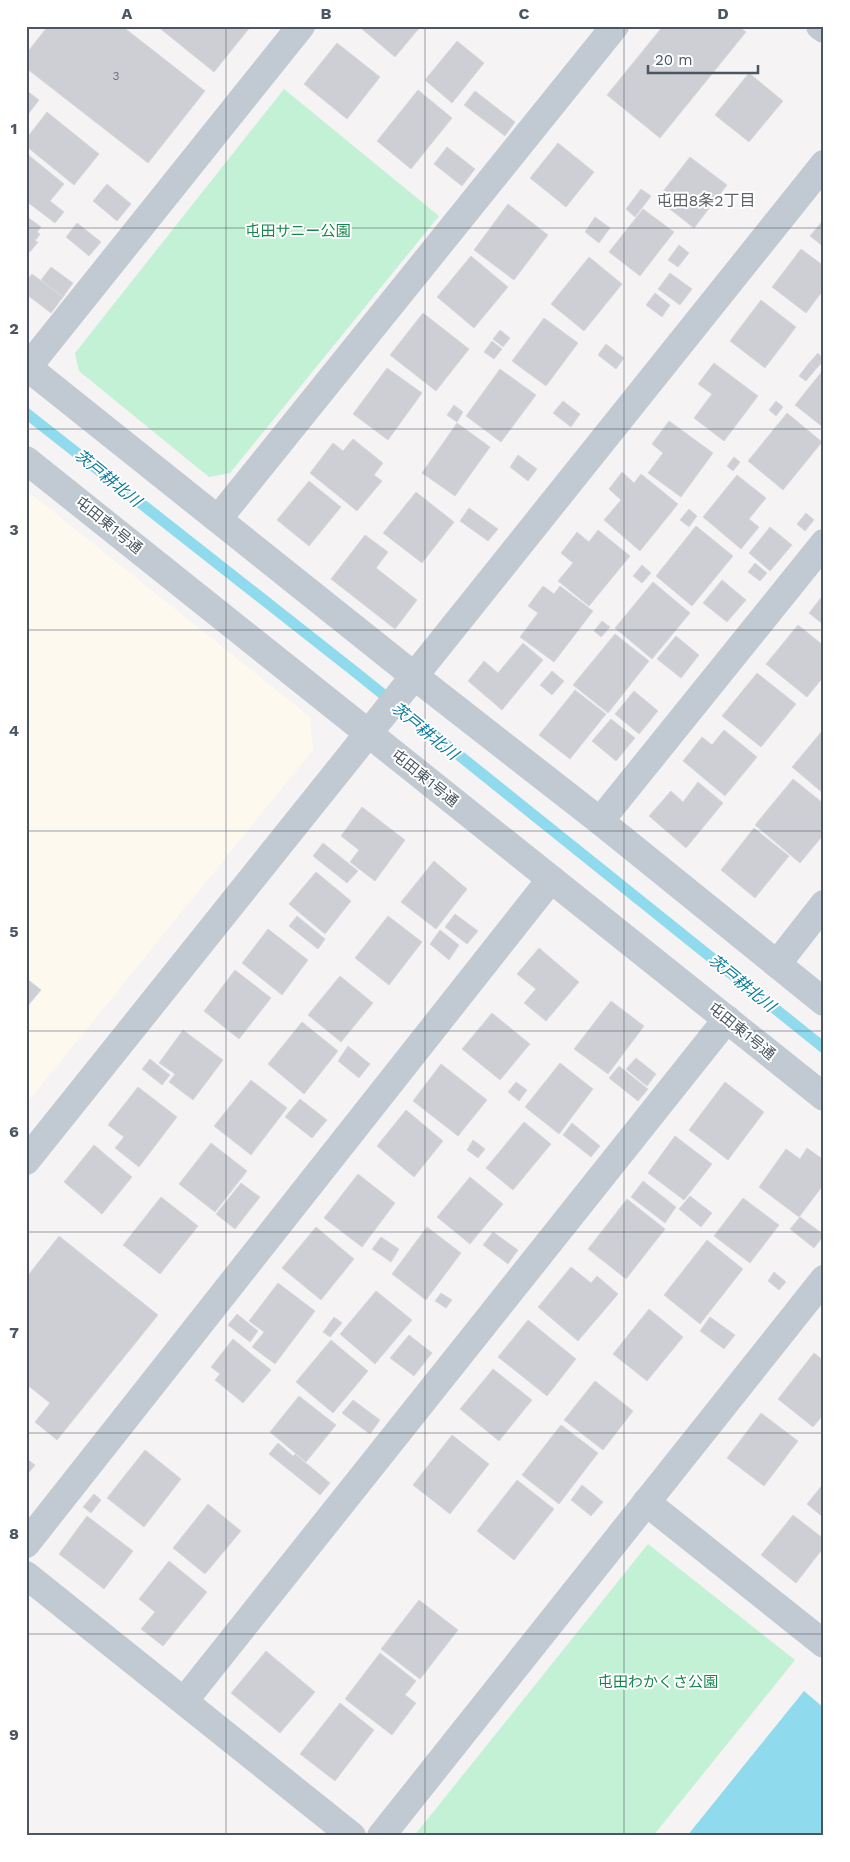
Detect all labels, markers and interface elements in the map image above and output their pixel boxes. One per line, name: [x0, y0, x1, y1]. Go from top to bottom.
text: A: [122, 4, 133, 23]
text: B: [321, 4, 332, 23]
text: C: [519, 4, 530, 23]
text: D: [717, 4, 729, 23]
scale bar: [648, 42, 758, 74]
text: 20 m: [655, 51, 693, 69]
house number: 3: [113, 69, 120, 83]
text: 1: [11, 119, 17, 138]
district label: 屯田8条2丁目: [656, 191, 756, 210]
park label: 屯田サニー公園: [245, 222, 351, 240]
text: 2: [9, 319, 19, 338]
water label: 茨戸耕北川: [71, 445, 147, 512]
street label: 屯田東1号通: [72, 493, 146, 557]
text: 3: [9, 520, 19, 539]
water label: 茨戸耕北川: [388, 698, 464, 765]
text: 4: [9, 721, 19, 740]
street label: 屯田東1号通: [388, 746, 462, 810]
text: 5: [9, 922, 19, 941]
water label: 茨戸耕北川: [705, 950, 781, 1017]
street label: 屯田東1号通: [705, 999, 779, 1063]
text: 6: [9, 1122, 19, 1141]
text: 7: [9, 1323, 19, 1342]
text: 8: [9, 1524, 19, 1543]
park label: 屯田わかくさ公園: [598, 1673, 718, 1691]
text: 9: [9, 1725, 19, 1744]

